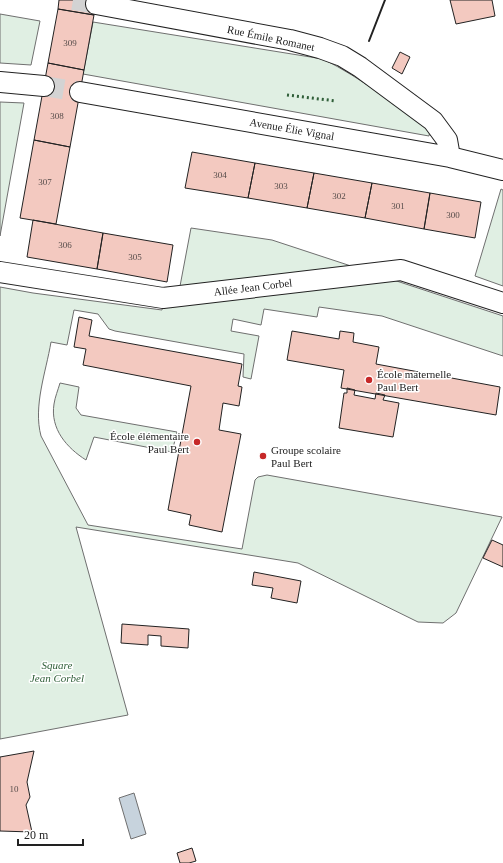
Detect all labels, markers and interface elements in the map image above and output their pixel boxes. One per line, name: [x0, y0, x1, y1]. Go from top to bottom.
street label: Rue Émile Romanet: [226, 23, 316, 53]
house number: 309: [63, 38, 77, 48]
house number: 308: [50, 111, 64, 121]
street label: Avenue Élie Vignal: [249, 116, 335, 142]
house number: 304: [213, 170, 227, 180]
house number: 307: [38, 177, 52, 187]
house number: 303: [274, 181, 288, 191]
house number: 302: [332, 191, 346, 201]
house number: 301: [391, 201, 405, 211]
house number: 300: [446, 210, 460, 220]
house number: 306: [58, 240, 72, 250]
house number: 305: [128, 252, 142, 262]
street label: Allée Jean Corbel: [213, 276, 293, 298]
place label: École maternelle Paul Bert: [377, 368, 451, 393]
marker: École maternelle Paul Bert: [364, 375, 374, 385]
place label: École élémentaire Paul Bert: [110, 430, 189, 455]
marker: École élémentaire Paul Bert: [192, 437, 202, 447]
place label: Groupe scolaire Paul Bert: [271, 444, 341, 469]
marker: Groupe scolaire Paul Bert: [258, 451, 268, 461]
park label: Square Jean Corbel: [30, 659, 84, 684]
house number: 10: [10, 784, 19, 794]
scale bar: [18, 821, 83, 847]
text: 20 m: [24, 828, 49, 842]

